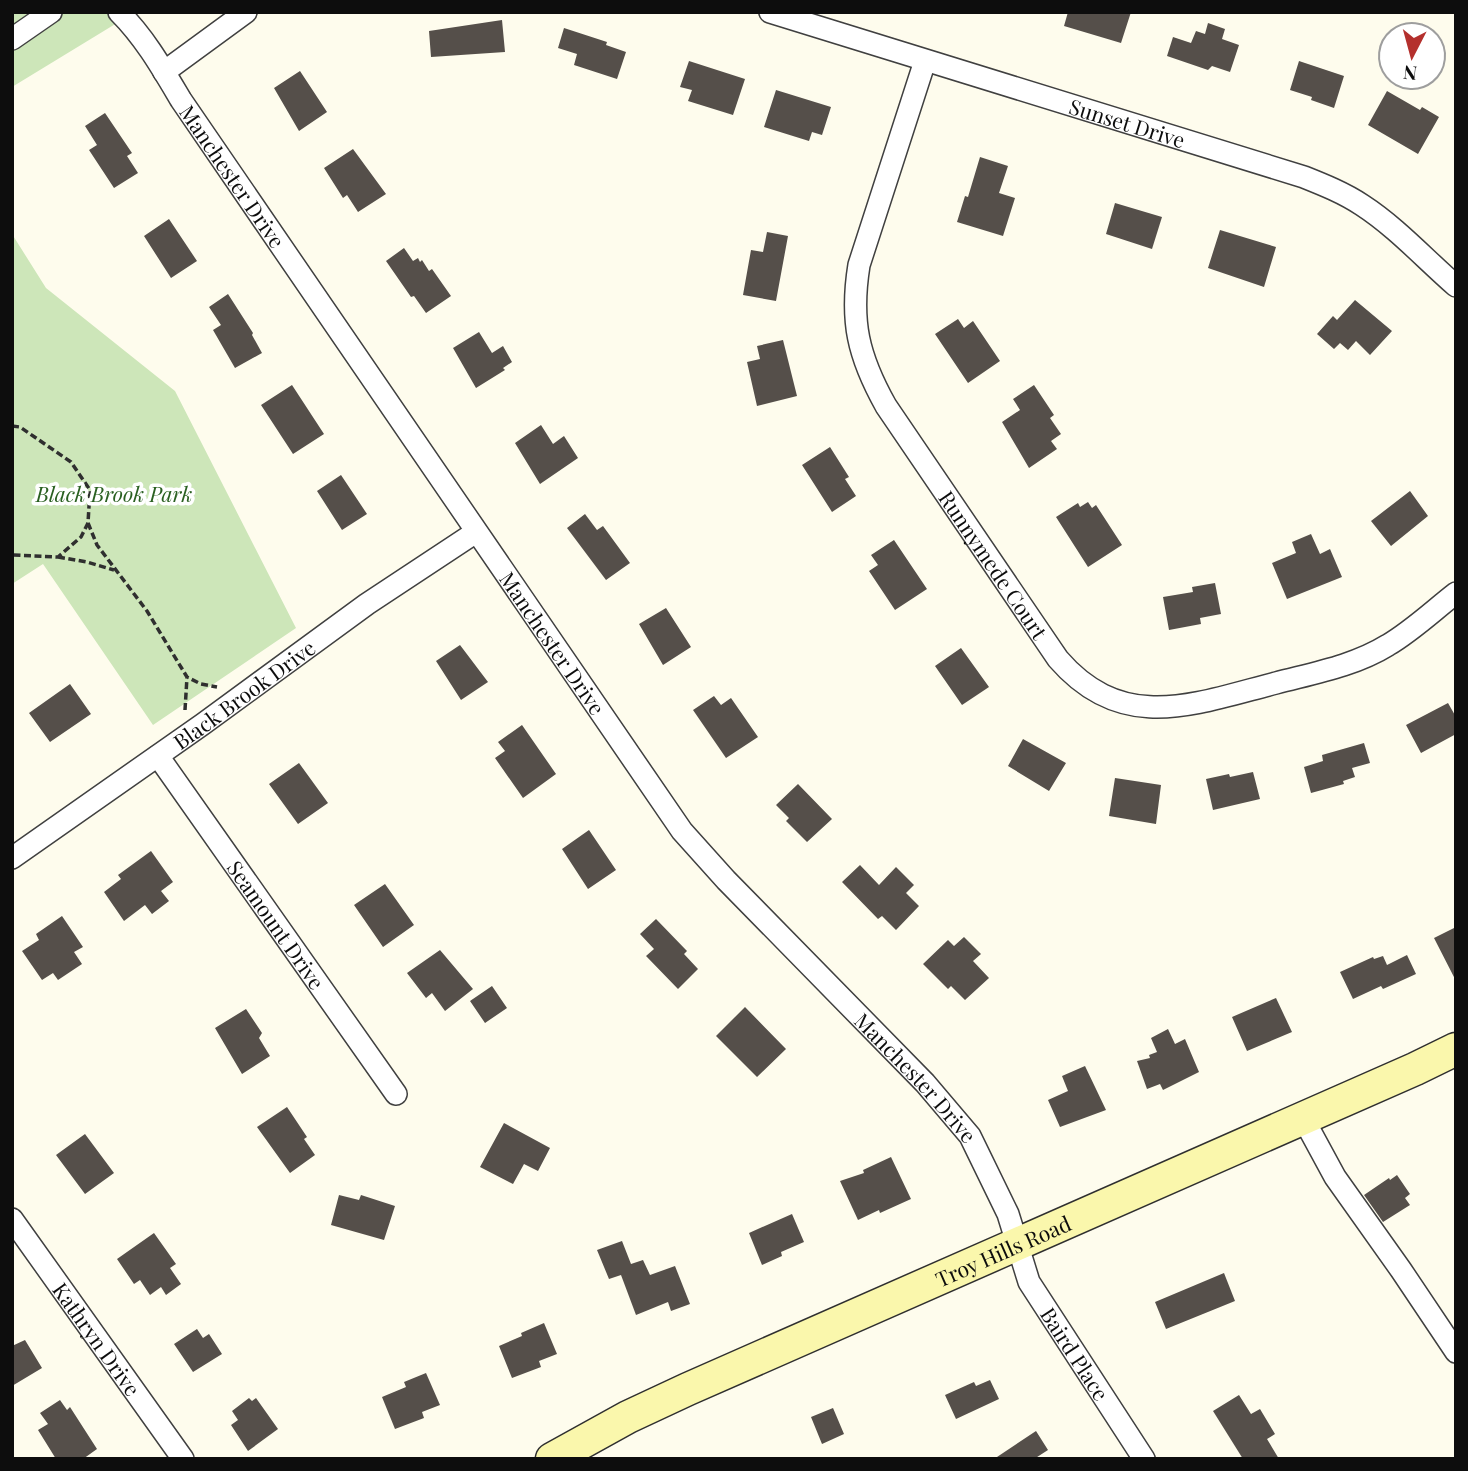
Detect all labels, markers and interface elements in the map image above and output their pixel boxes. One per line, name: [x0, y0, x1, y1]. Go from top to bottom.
north arrow: [1377, 21, 1447, 91]
text: N: [1402, 60, 1418, 88]
street label: Sunset Drive: [1066, 91, 1189, 153]
street label: Manchester Drive: [174, 99, 292, 253]
park label: Black Brook Park: [35, 479, 192, 507]
street label: Runnymede Court: [933, 485, 1054, 645]
street label: Manchester Drive: [494, 566, 612, 720]
street label: Black Brook Drive: [167, 633, 320, 755]
street label: Seamount Drive: [222, 855, 332, 994]
street label: Manchester Drive: [849, 1006, 983, 1148]
street label: Troy Hills Road: [931, 1208, 1075, 1292]
street label: Kathryn Drive: [47, 1276, 147, 1401]
street label: Baird Place: [1035, 1302, 1116, 1405]

